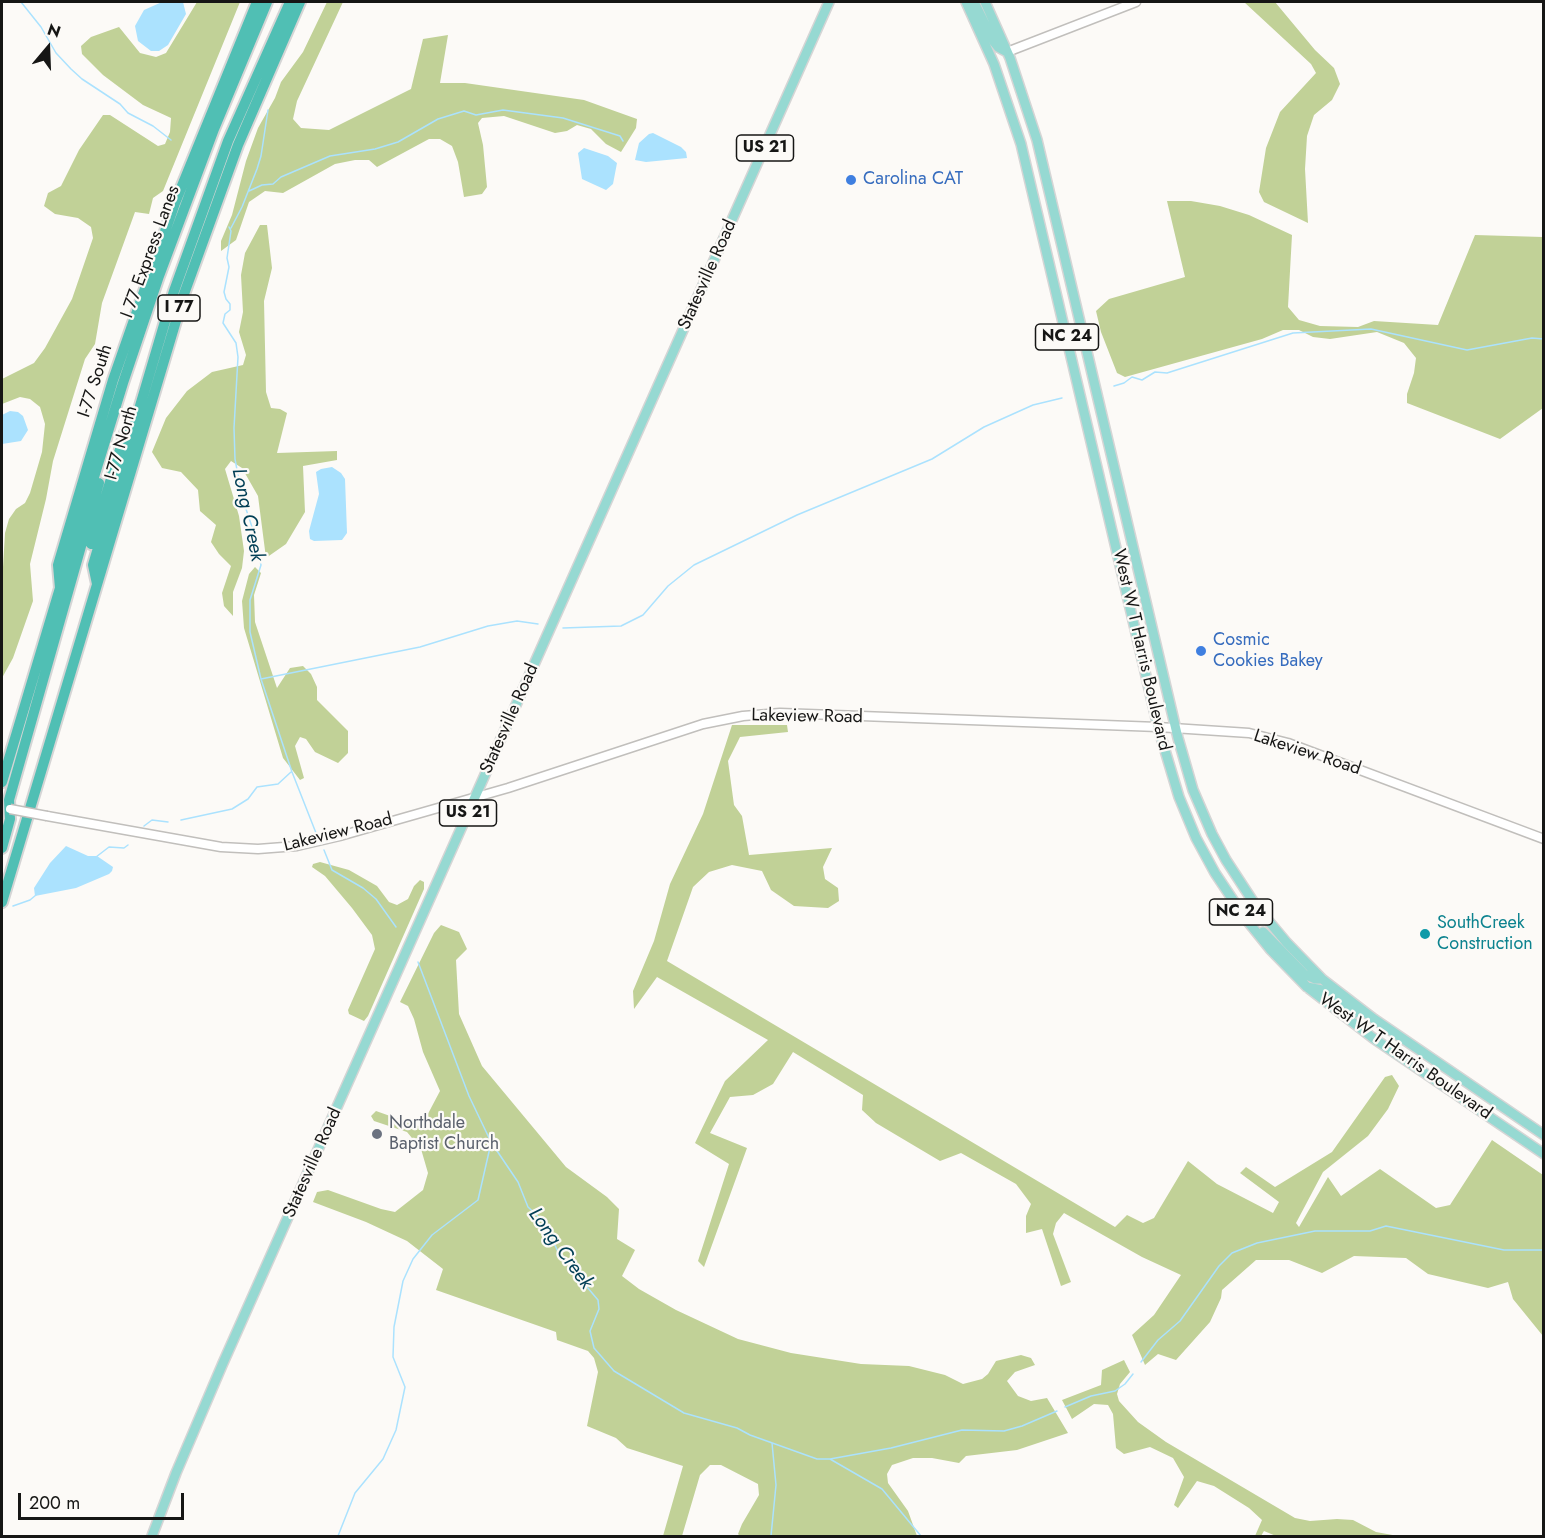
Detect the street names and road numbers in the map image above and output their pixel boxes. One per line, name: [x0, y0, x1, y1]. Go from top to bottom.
road number: US 21: [736, 135, 794, 161]
street label: I 77 Express Lanes: [117, 183, 185, 321]
street label: Statesville Road: [674, 217, 742, 333]
road number: I 77: [158, 295, 200, 321]
road number: NC 24: [1036, 324, 1098, 350]
street label: I-77 South: [74, 342, 118, 420]
street label: I-77 North: [101, 403, 143, 483]
street label: West W T Harris Boulevard: [1107, 547, 1175, 753]
street label: Statesville Road: [476, 661, 544, 777]
street label: Lakeview Road: [751, 705, 863, 729]
street label: Lakeview Road: [1251, 726, 1363, 780]
road number: US 21: [440, 800, 496, 826]
street label: Lakeview Road: [281, 809, 395, 857]
road number: NC 24: [1210, 899, 1272, 925]
street label: West W T Harris Boulevard: [1314, 989, 1496, 1125]
street label: Statesville Road: [279, 1105, 347, 1221]

